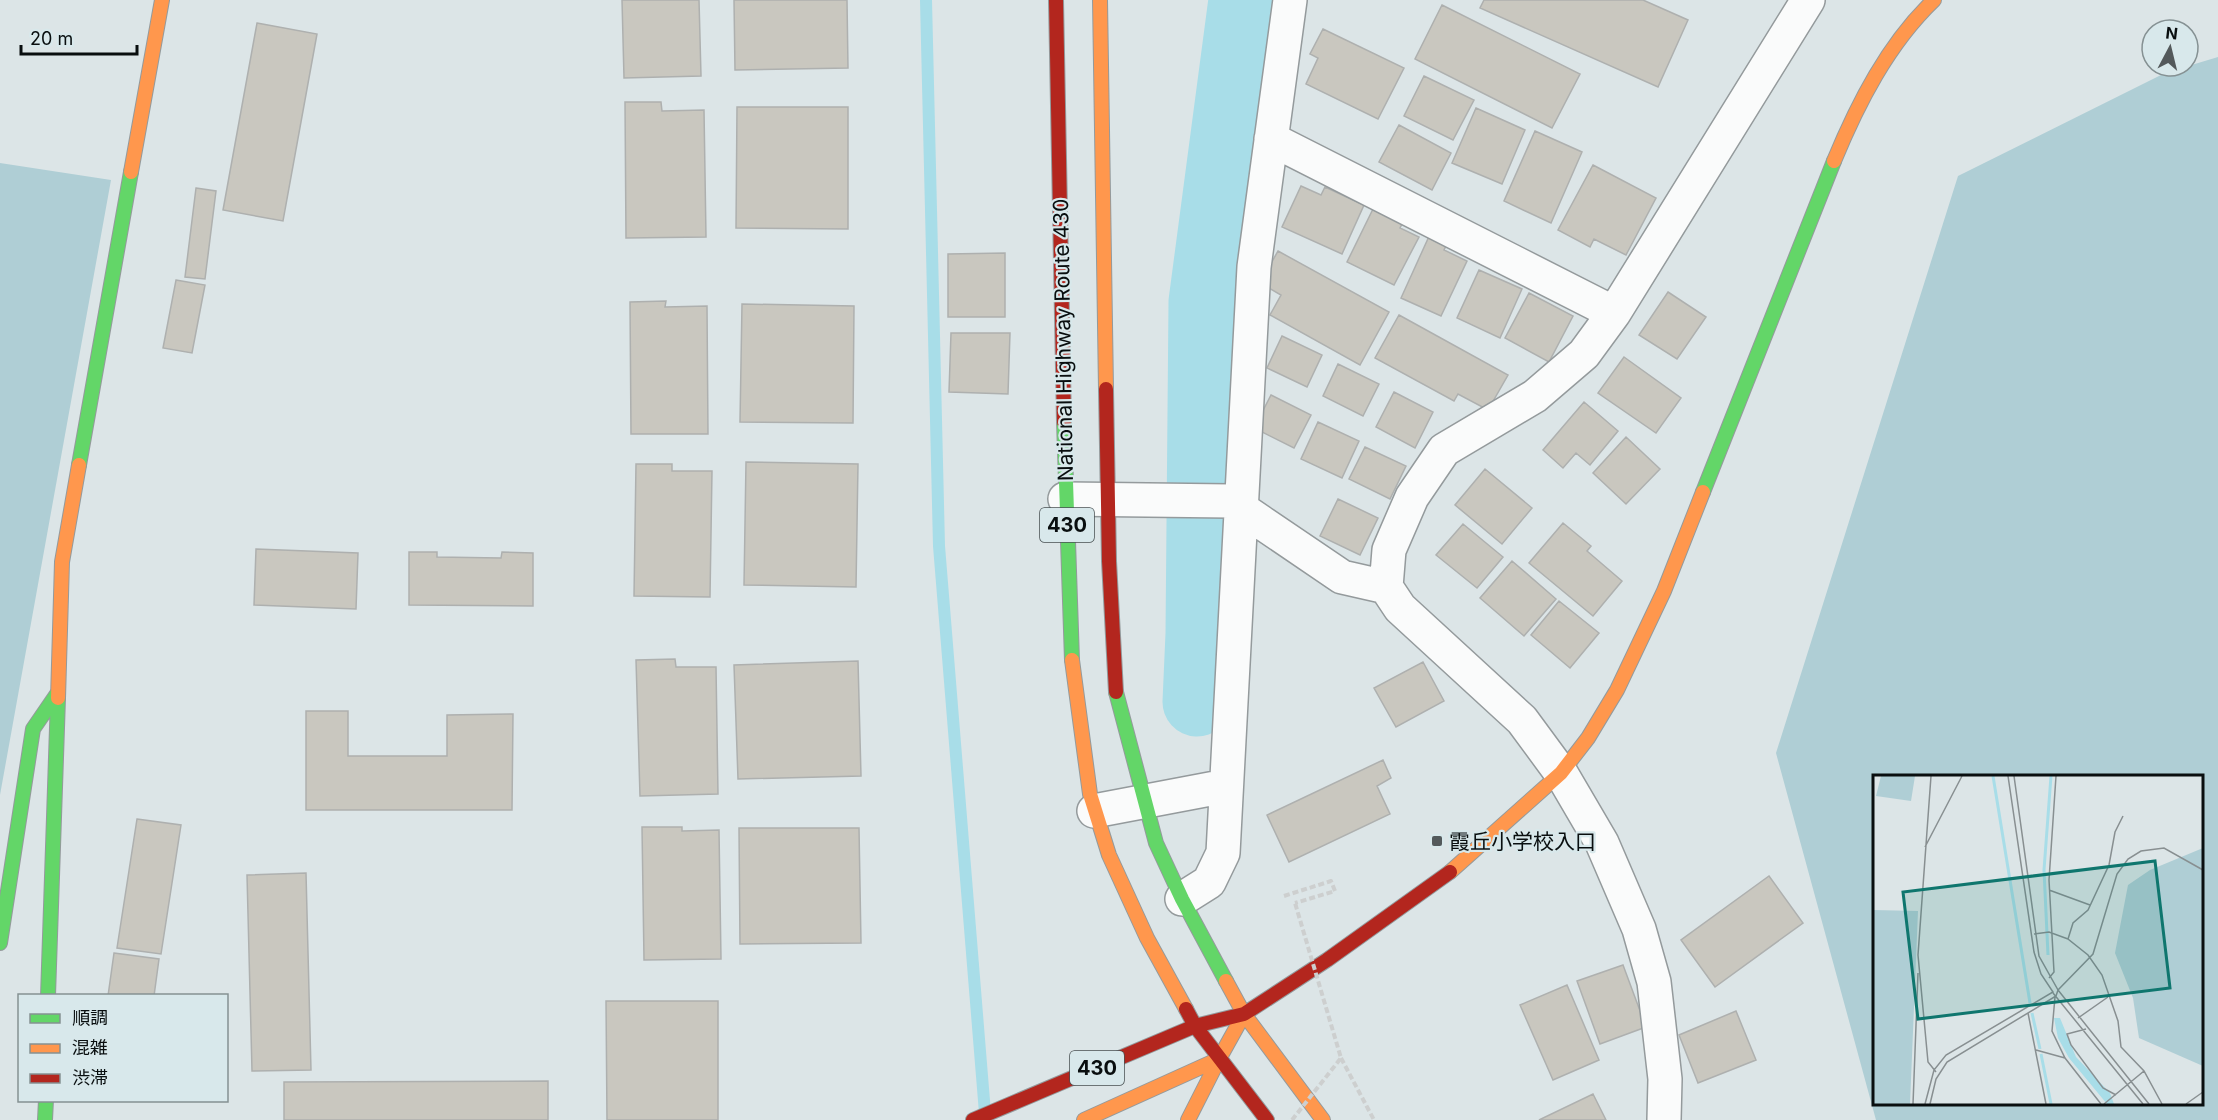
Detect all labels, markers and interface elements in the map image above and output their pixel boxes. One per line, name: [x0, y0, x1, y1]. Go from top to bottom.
scale bar: [21, 18, 136, 56]
north arrow: [2140, 18, 2200, 78]
text: N: [2165, 22, 2179, 44]
text: 20 m: [30, 28, 73, 49]
street label: National Highway Route 430: [1048, 199, 1078, 481]
road number: 430: [1040, 508, 1094, 542]
inset map: [1873, 775, 2203, 1105]
place label: 霞丘小学校入口: [1449, 829, 1596, 854]
marker: 霞丘小学校入口: [1430, 834, 1444, 848]
legend: [18, 994, 228, 1102]
text: 順調: [72, 1007, 108, 1028]
text: 混雑: [72, 1037, 108, 1058]
road number: 430: [1070, 1051, 1124, 1085]
text: 渋滞: [72, 1067, 108, 1088]

